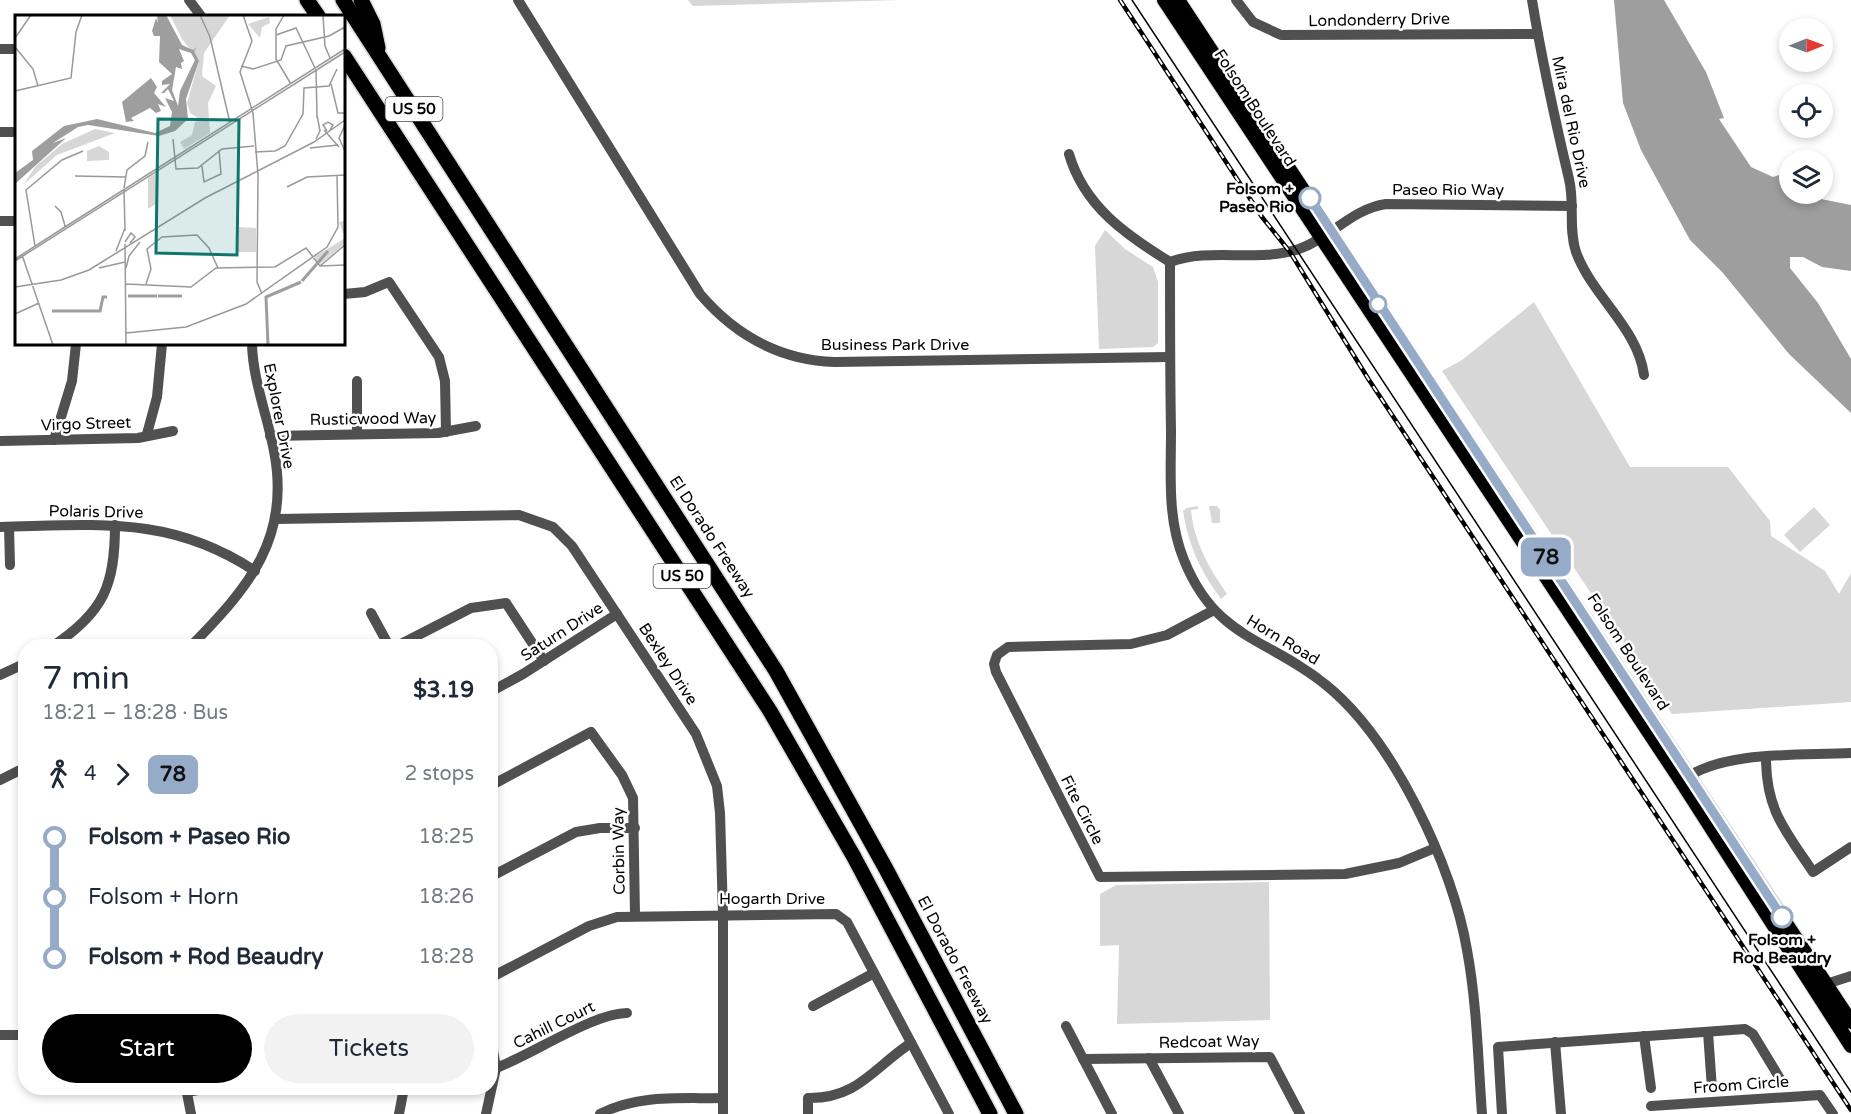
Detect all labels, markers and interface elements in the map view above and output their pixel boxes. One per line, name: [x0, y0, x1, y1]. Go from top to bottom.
street label: Londonderry Drive: [1308, 9, 1450, 31]
inset map: [15, 15, 345, 345]
north arrow: [1779, 18, 1833, 72]
map controls: [1779, 18, 1833, 204]
street label: Folsom Boulevard: [1210, 46, 1300, 170]
street label: Mira del Rio Drive: [1547, 54, 1595, 190]
button: locate: [1779, 84, 1833, 138]
road number: US 50: [386, 97, 442, 121]
button: layers: [1779, 150, 1833, 204]
place label: Folsom + Paseo Rio: [1219, 179, 1294, 217]
street label: Paseo Rio Way: [1392, 180, 1504, 200]
marker: Folsom + Paseo Rio: [1299, 187, 1321, 209]
unlabelled marker: [1369, 295, 1387, 313]
street label: Business Park Drive: [821, 335, 969, 355]
street label: Explorer Drive: [259, 361, 299, 471]
street label: Rusticwood Way: [310, 408, 437, 430]
street label: Virgo Street: [40, 412, 132, 436]
street label: El Dorado Freeway: [665, 472, 759, 602]
street label: Polaris Drive: [49, 501, 143, 523]
line badge: 78: [1519, 538, 1573, 576]
text: 78: [1533, 545, 1559, 570]
road number: US 50: [654, 564, 710, 588]
street label: Folsom Boulevard: [1583, 590, 1673, 714]
street label: Saturn Drive: [517, 598, 607, 666]
street label: Horn Road: [1243, 610, 1323, 670]
street label: Bexley Drive: [634, 619, 702, 709]
text: 7 min: [42, 659, 130, 698]
text: $3.19: [413, 677, 474, 703]
text: 18:21 – 18:28 · Bus: [42, 701, 228, 725]
icon: walk: [42, 758, 75, 791]
icon: forward: [106, 758, 139, 791]
text: 4: [84, 762, 97, 786]
text: 78: [160, 762, 186, 787]
text: 2 stops: [405, 762, 474, 786]
street label: Fite Circle: [1056, 772, 1108, 848]
street label: Corbin Way: [608, 807, 630, 895]
text: Folsom + Paseo Rio: [88, 824, 291, 850]
text: 18:25: [419, 825, 474, 849]
text: Folsom + Horn: [88, 884, 239, 910]
text: 18:26: [419, 885, 474, 909]
street label: Hogarth Drive: [719, 889, 825, 909]
street label: El Dorado Freeway: [913, 893, 997, 1028]
marker: Folsom + Rod Beaudry: [1771, 906, 1793, 928]
place label: Folsom + Rod Beaudry: [1733, 930, 1832, 968]
text: Folsom + Rod Beaudry: [88, 944, 323, 970]
text: 18:28: [419, 945, 474, 969]
street label: Cahill Court: [510, 997, 598, 1053]
button: Start: [42, 1014, 252, 1083]
button: Tickets: [264, 1014, 474, 1083]
street label: Redcoat Way: [1158, 1031, 1260, 1053]
street label: Froom Circle: [1692, 1072, 1790, 1098]

